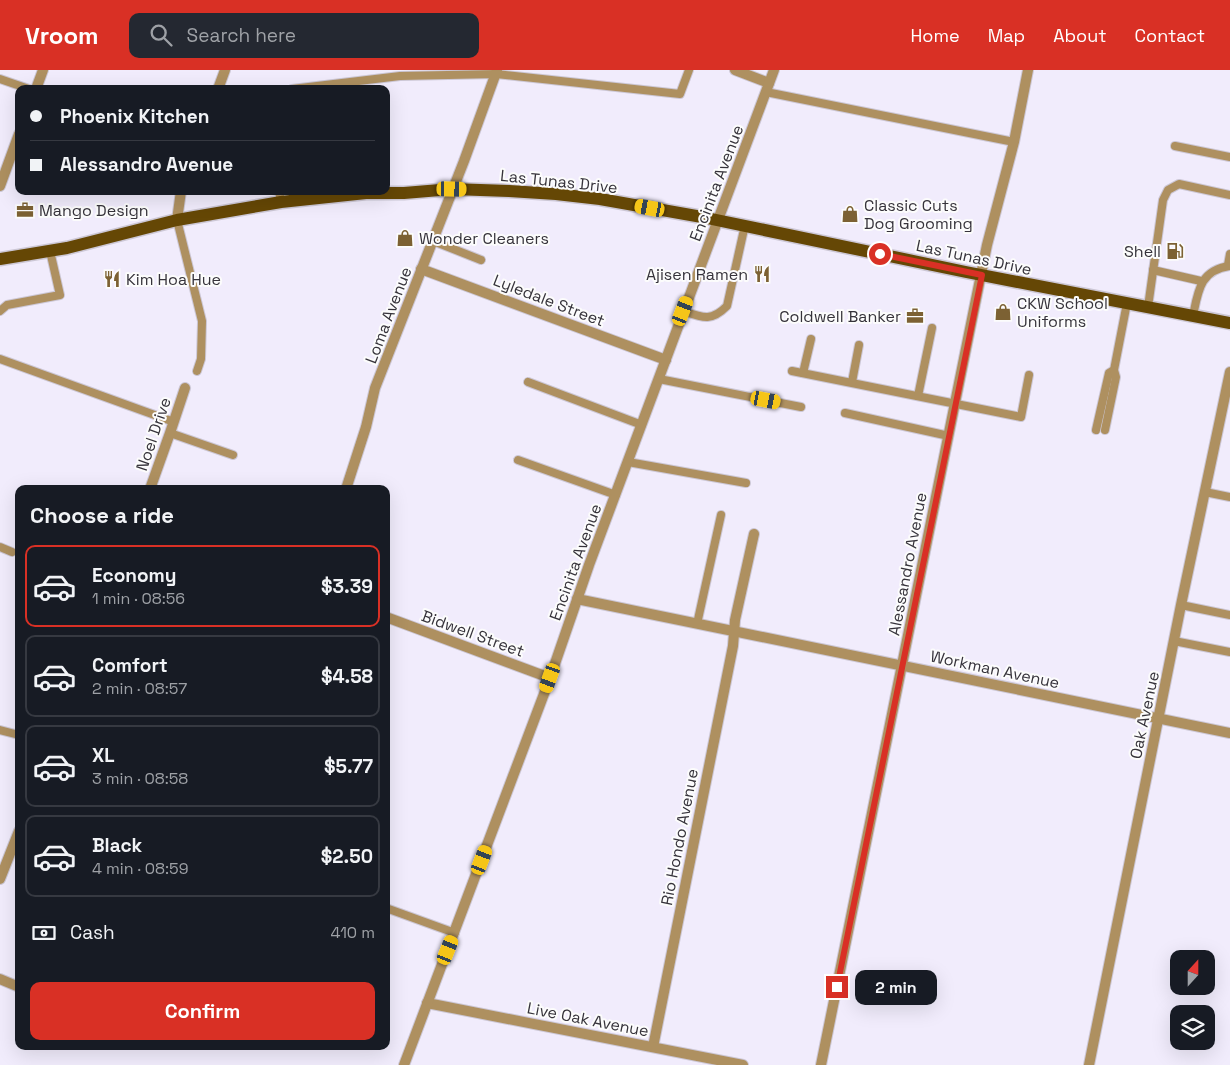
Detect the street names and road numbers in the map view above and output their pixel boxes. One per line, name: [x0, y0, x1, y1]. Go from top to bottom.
street label: Encinita Avenue: [685, 122, 748, 244]
street label: Las Tunas Drive: [499, 165, 619, 198]
street label: Las Tunas Drive: [914, 235, 1034, 280]
street label: Loma Avenue: [360, 264, 417, 367]
street label: Lyledale Street: [490, 270, 608, 331]
street label: Noel Drive: [131, 395, 176, 474]
street label: Alessandro Avenue: [883, 491, 932, 638]
street label: Encinita Avenue: [545, 501, 606, 624]
street label: Bidwell Street: [419, 605, 527, 662]
street label: Workman Avenue: [928, 646, 1061, 693]
street label: Oak Avenue: [1125, 669, 1164, 761]
street label: Rio Hondo Avenue: [656, 767, 703, 907]
street label: Live Oak Avenue: [525, 997, 651, 1042]

